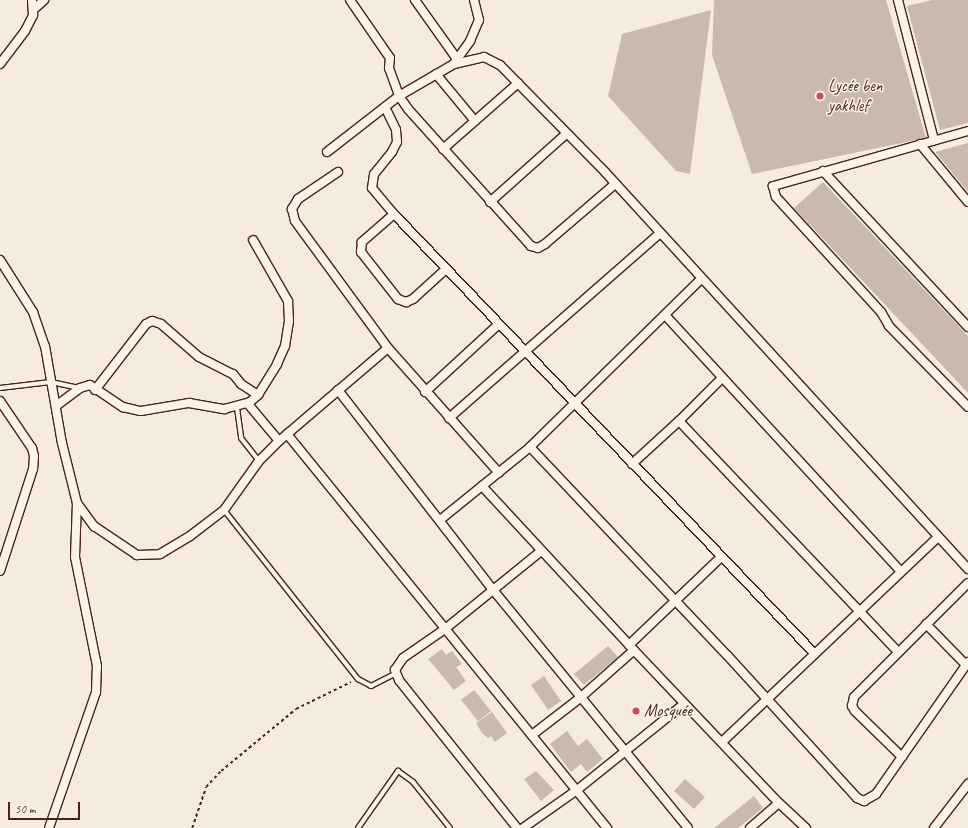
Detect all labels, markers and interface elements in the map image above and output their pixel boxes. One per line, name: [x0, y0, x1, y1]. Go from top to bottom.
place label: Lycée ben yakhlef: [828, 76, 882, 116]
marker: Lycée ben yakhlef: [815, 91, 825, 101]
place label: Mosquée: [644, 701, 692, 721]
marker: Mosquée: [631, 706, 641, 716]
scale bar: [10, 794, 82, 820]
text: 50 m: [15, 801, 35, 817]

